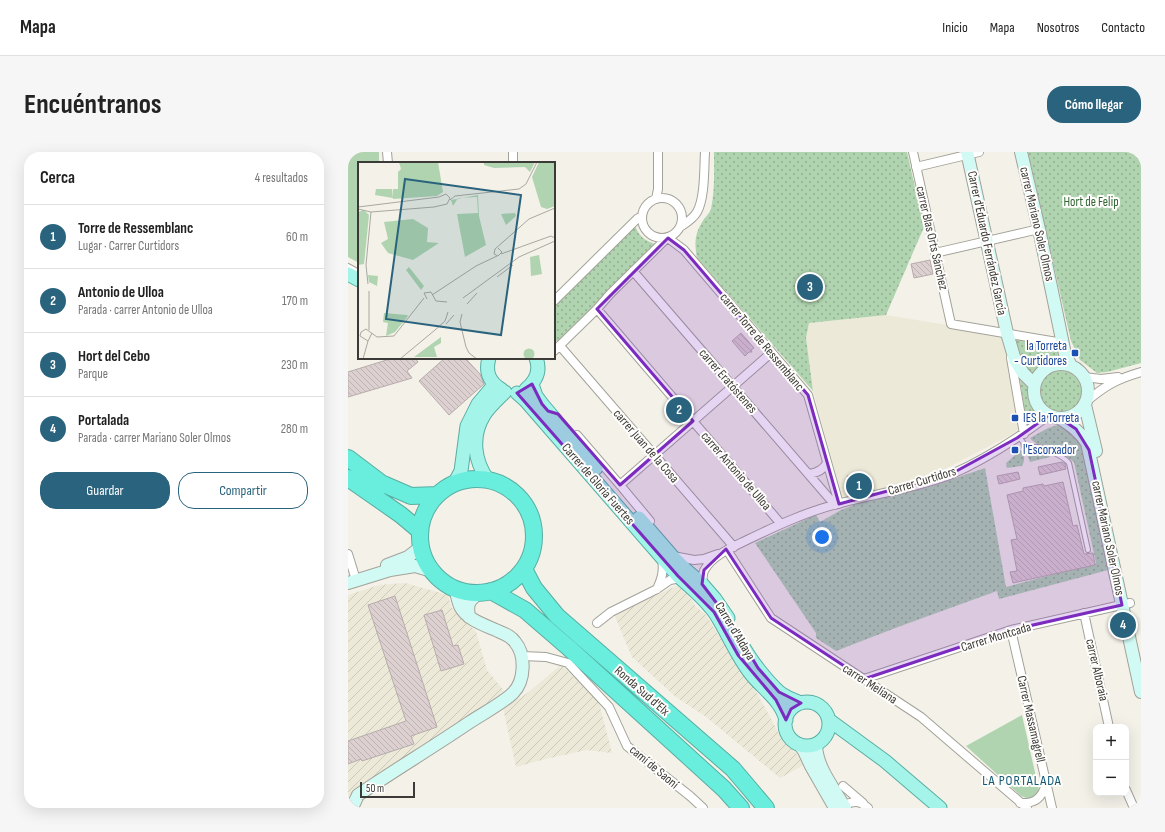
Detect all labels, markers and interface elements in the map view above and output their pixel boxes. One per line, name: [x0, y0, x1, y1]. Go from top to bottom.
text: Mapa: [20, 16, 56, 39]
text: Inicio: [942, 19, 968, 36]
text: Mapa: [990, 19, 1015, 36]
text: Nosotros: [1037, 19, 1079, 36]
text: Contacto: [1101, 19, 1145, 36]
button: Cómo llegar: [1047, 86, 1141, 123]
text: Encuéntranos: [24, 88, 162, 121]
inset map: [358, 162, 555, 359]
street label: carrer Mariano Soler Olmos: [1016, 165, 1058, 283]
text: Cerca: [40, 168, 75, 188]
street label: Carrer d'Eduardo Ferrández García: [964, 169, 1010, 317]
text: 4 resultados: [255, 170, 308, 186]
street label: carrer Blas Orts Sánchez: [912, 185, 952, 292]
park label: Hort de Felip: [1063, 194, 1119, 210]
text: Torre de Ressemblanc: [78, 219, 193, 238]
text: 1: [50, 229, 56, 245]
text: 60 m: [286, 229, 308, 245]
text: Lugar · Carrer Curtidors: [78, 238, 179, 254]
pin: 3: [797, 272, 823, 302]
text: Antonio de Ulloa: [78, 283, 164, 302]
street label: carrer Torre de Ressemblanc: [716, 290, 808, 394]
text: 2: [50, 293, 56, 309]
text: 170 m: [282, 293, 308, 309]
text: Parada · carrer Antonio de Ulloa: [78, 302, 213, 318]
place label: la Torreta - Curtidores: [1014, 338, 1067, 369]
street label: carrer Eratóstenes: [695, 345, 761, 417]
text: Hort del Cebo: [78, 347, 150, 366]
marker: la Torreta - Curtidores: [1070, 348, 1080, 358]
text: 3: [50, 357, 56, 373]
text: 230 m: [281, 357, 308, 373]
text: Parque: [78, 366, 108, 382]
pin: 2: [666, 395, 692, 425]
street label: carrer Juan de la Cosa: [610, 406, 682, 486]
place label: IES la Torreta: [1023, 410, 1079, 426]
text: Portalada: [78, 411, 129, 430]
marker: IES la Torreta: [1010, 413, 1020, 423]
text: 4: [50, 421, 56, 437]
text: 280 m: [281, 421, 308, 437]
street label: carrer Antonio de Ulloa: [698, 428, 774, 514]
text: Parada · carrer Mariano Soler Olmos: [78, 430, 231, 446]
street label: Carrer de Gloria Fuertes: [558, 440, 638, 528]
place label: l'Escorxador: [1023, 442, 1076, 458]
marker: l'Escorxador: [1010, 445, 1020, 455]
street label: Carrer Curtidors: [886, 463, 958, 499]
pin: 1: [846, 471, 872, 501]
button: Guardar: [40, 472, 170, 509]
button: Compartir: [178, 472, 308, 509]
street label: carrer Mariano Soler Olmos: [1088, 479, 1128, 597]
your location: [812, 527, 832, 547]
street label: Carrer d'Aldaya: [711, 599, 759, 663]
pin: 4: [1110, 610, 1136, 640]
street label: Carrer Montcada: [959, 619, 1033, 655]
street label: carrer Alboraia: [1082, 637, 1112, 703]
street label: carrer Meliana: [840, 660, 900, 708]
street label: Ronda Sud d'Elx: [611, 663, 673, 719]
street label: Carrer Massamagrell: [1013, 674, 1049, 764]
map controls: [1093, 724, 1129, 796]
button: +: [1093, 724, 1129, 760]
street label: camí de Saoní: [626, 742, 682, 793]
button: −: [1093, 760, 1129, 796]
district label: LA PORTALADA: [982, 772, 1062, 789]
scale bar: [360, 780, 415, 799]
text: 50 m: [366, 782, 384, 795]

